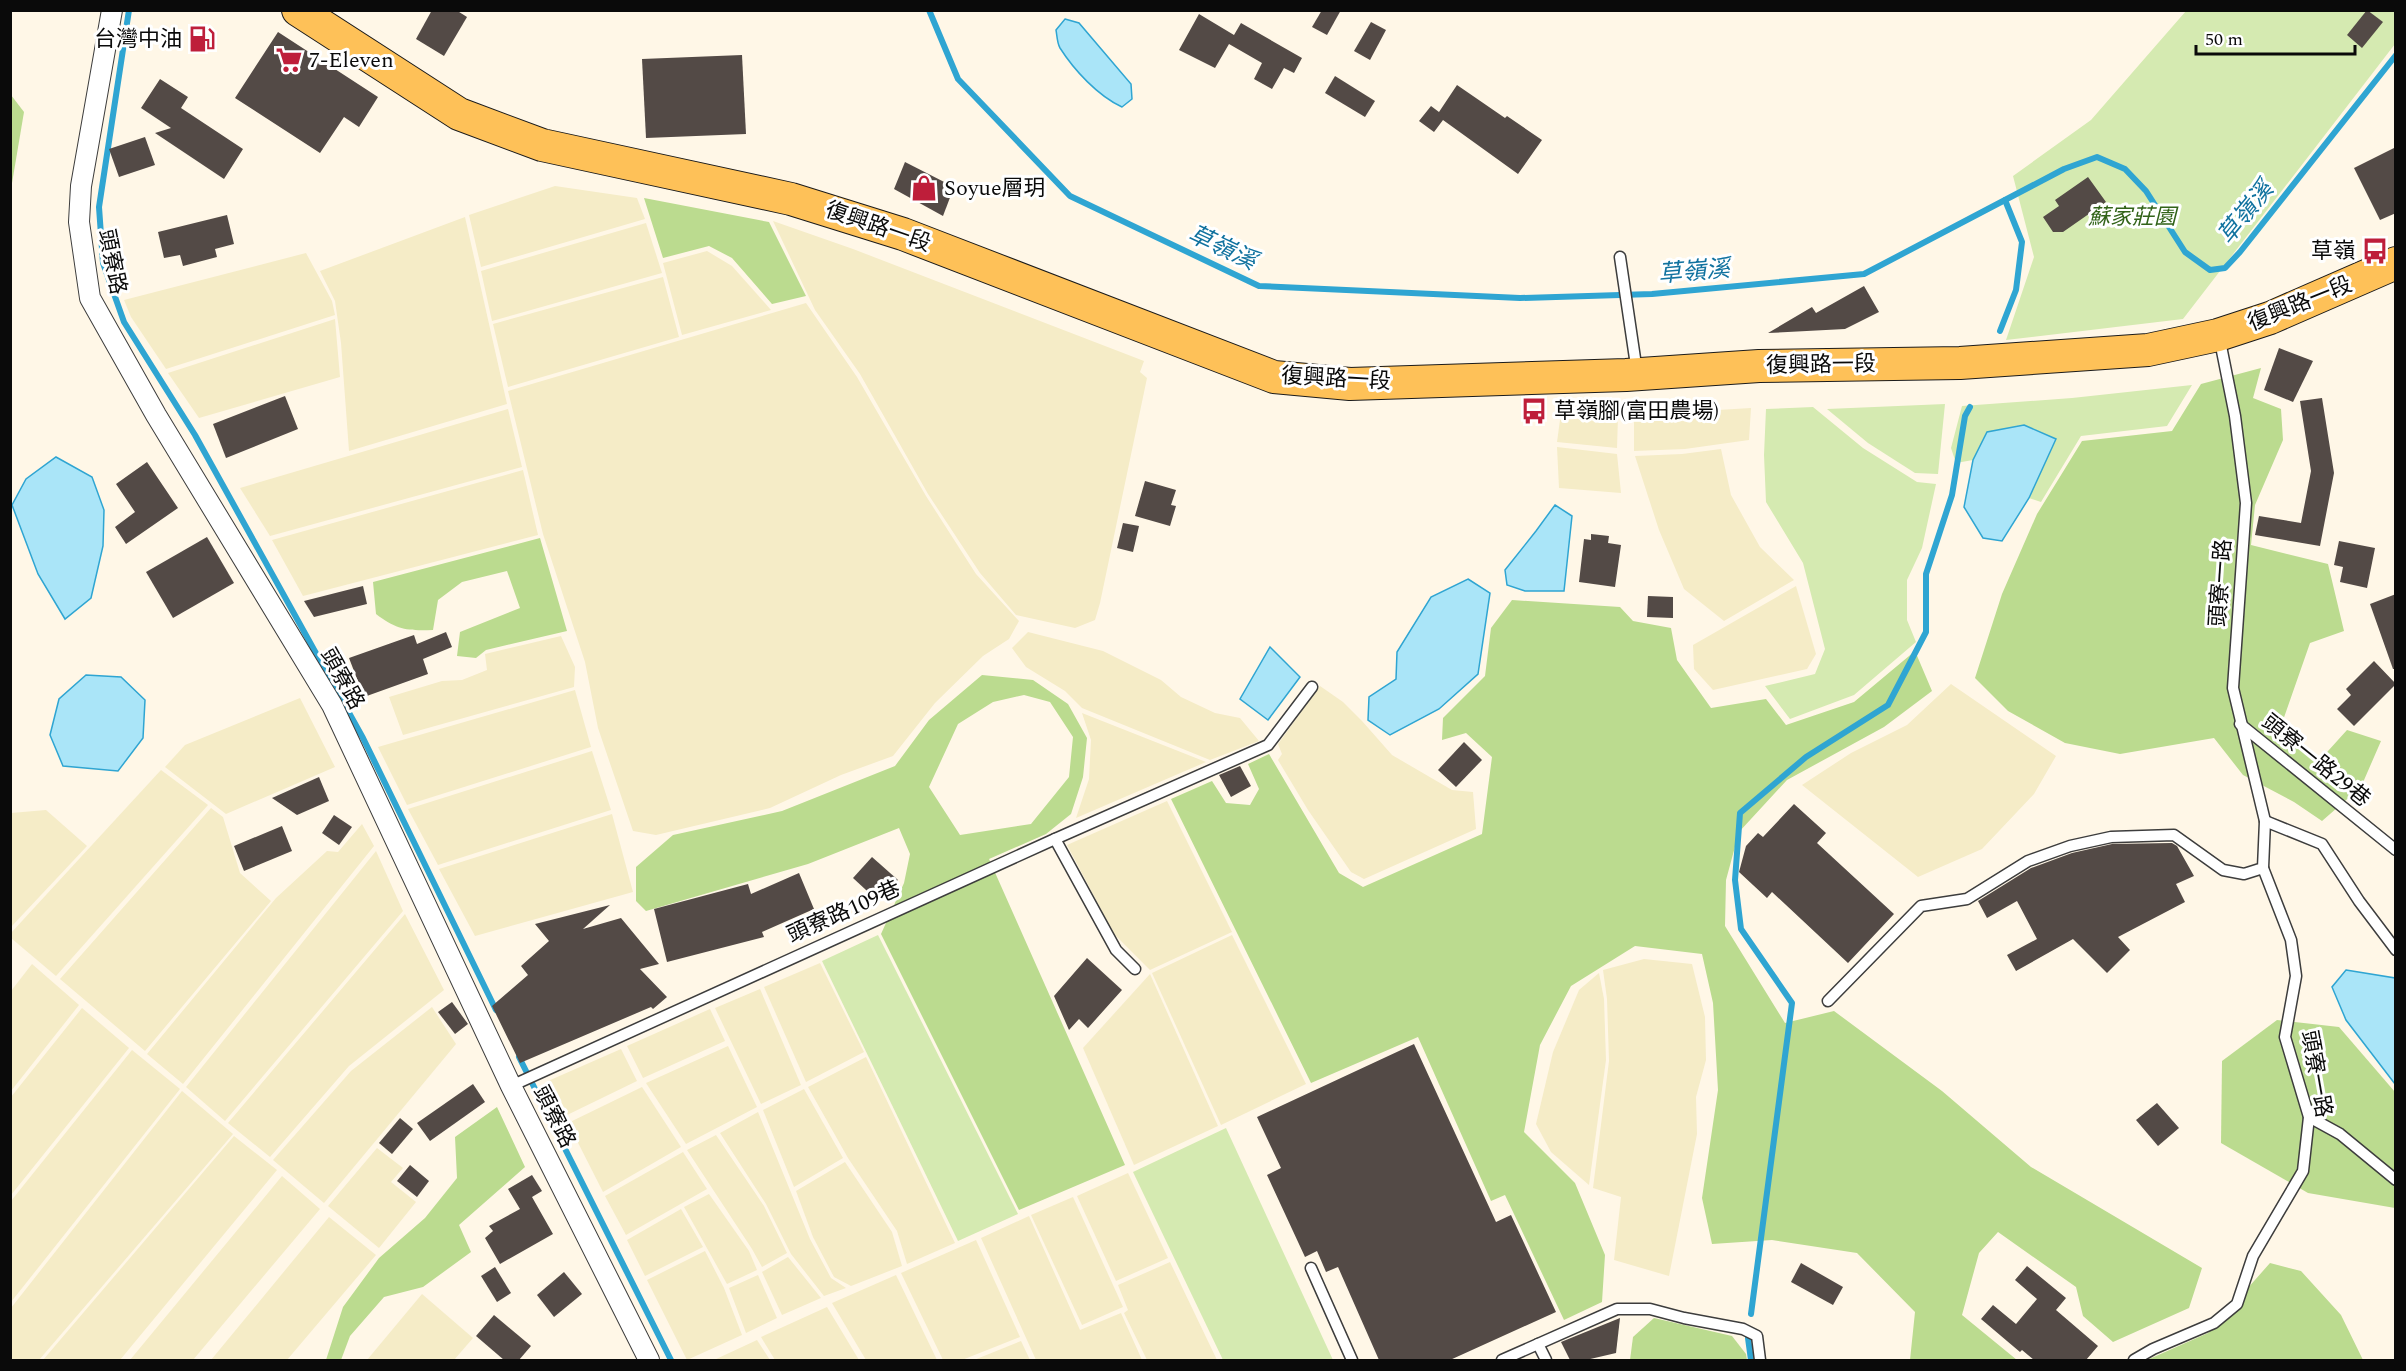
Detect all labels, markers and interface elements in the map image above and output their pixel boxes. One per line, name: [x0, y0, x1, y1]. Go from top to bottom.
scale bar: [2196, 18, 2355, 56]
place label: 台灣中油: [94, 23, 182, 56]
fuel station icon: 台灣中油: [187, 24, 217, 54]
text: 50 m: [2205, 26, 2243, 53]
place label: 7-Eleven: [309, 44, 394, 77]
supermarket icon: 7-Eleven: [274, 45, 304, 75]
water label: 草嶺溪: [2209, 171, 2285, 252]
place label: Soyue層玥: [944, 172, 1046, 205]
shop icon: Soyue層玥: [909, 173, 939, 203]
street label: 復興路一段: [821, 193, 935, 261]
park label: 蘇家莊園: [2088, 201, 2179, 234]
water label: 草嶺溪: [1182, 216, 1265, 281]
street label: 頭寮路: [90, 226, 134, 298]
place label: 草嶺: [2311, 235, 2355, 268]
bus stop icon: 草嶺: [2360, 236, 2390, 266]
water label: 草嶺溪: [1657, 251, 1734, 293]
street label: 復興路一段: [2243, 268, 2357, 340]
street label: 復興路一段: [1766, 348, 1876, 382]
street label: 復興路一段: [1280, 360, 1392, 398]
place label: 草嶺腳(富田農場): [1554, 395, 1719, 428]
bus stop icon: 草嶺腳(富田農場): [1519, 396, 1549, 426]
street label: 頭寮一路: [2201, 538, 2241, 628]
street label: 頭寮路: [312, 642, 372, 716]
street label: 頭寮一路29巷: [2254, 707, 2378, 815]
street label: 頭寮路109巷: [782, 872, 906, 952]
street label: 頭寮一路: [2292, 1028, 2340, 1120]
street label: 頭寮路: [524, 1080, 584, 1154]

